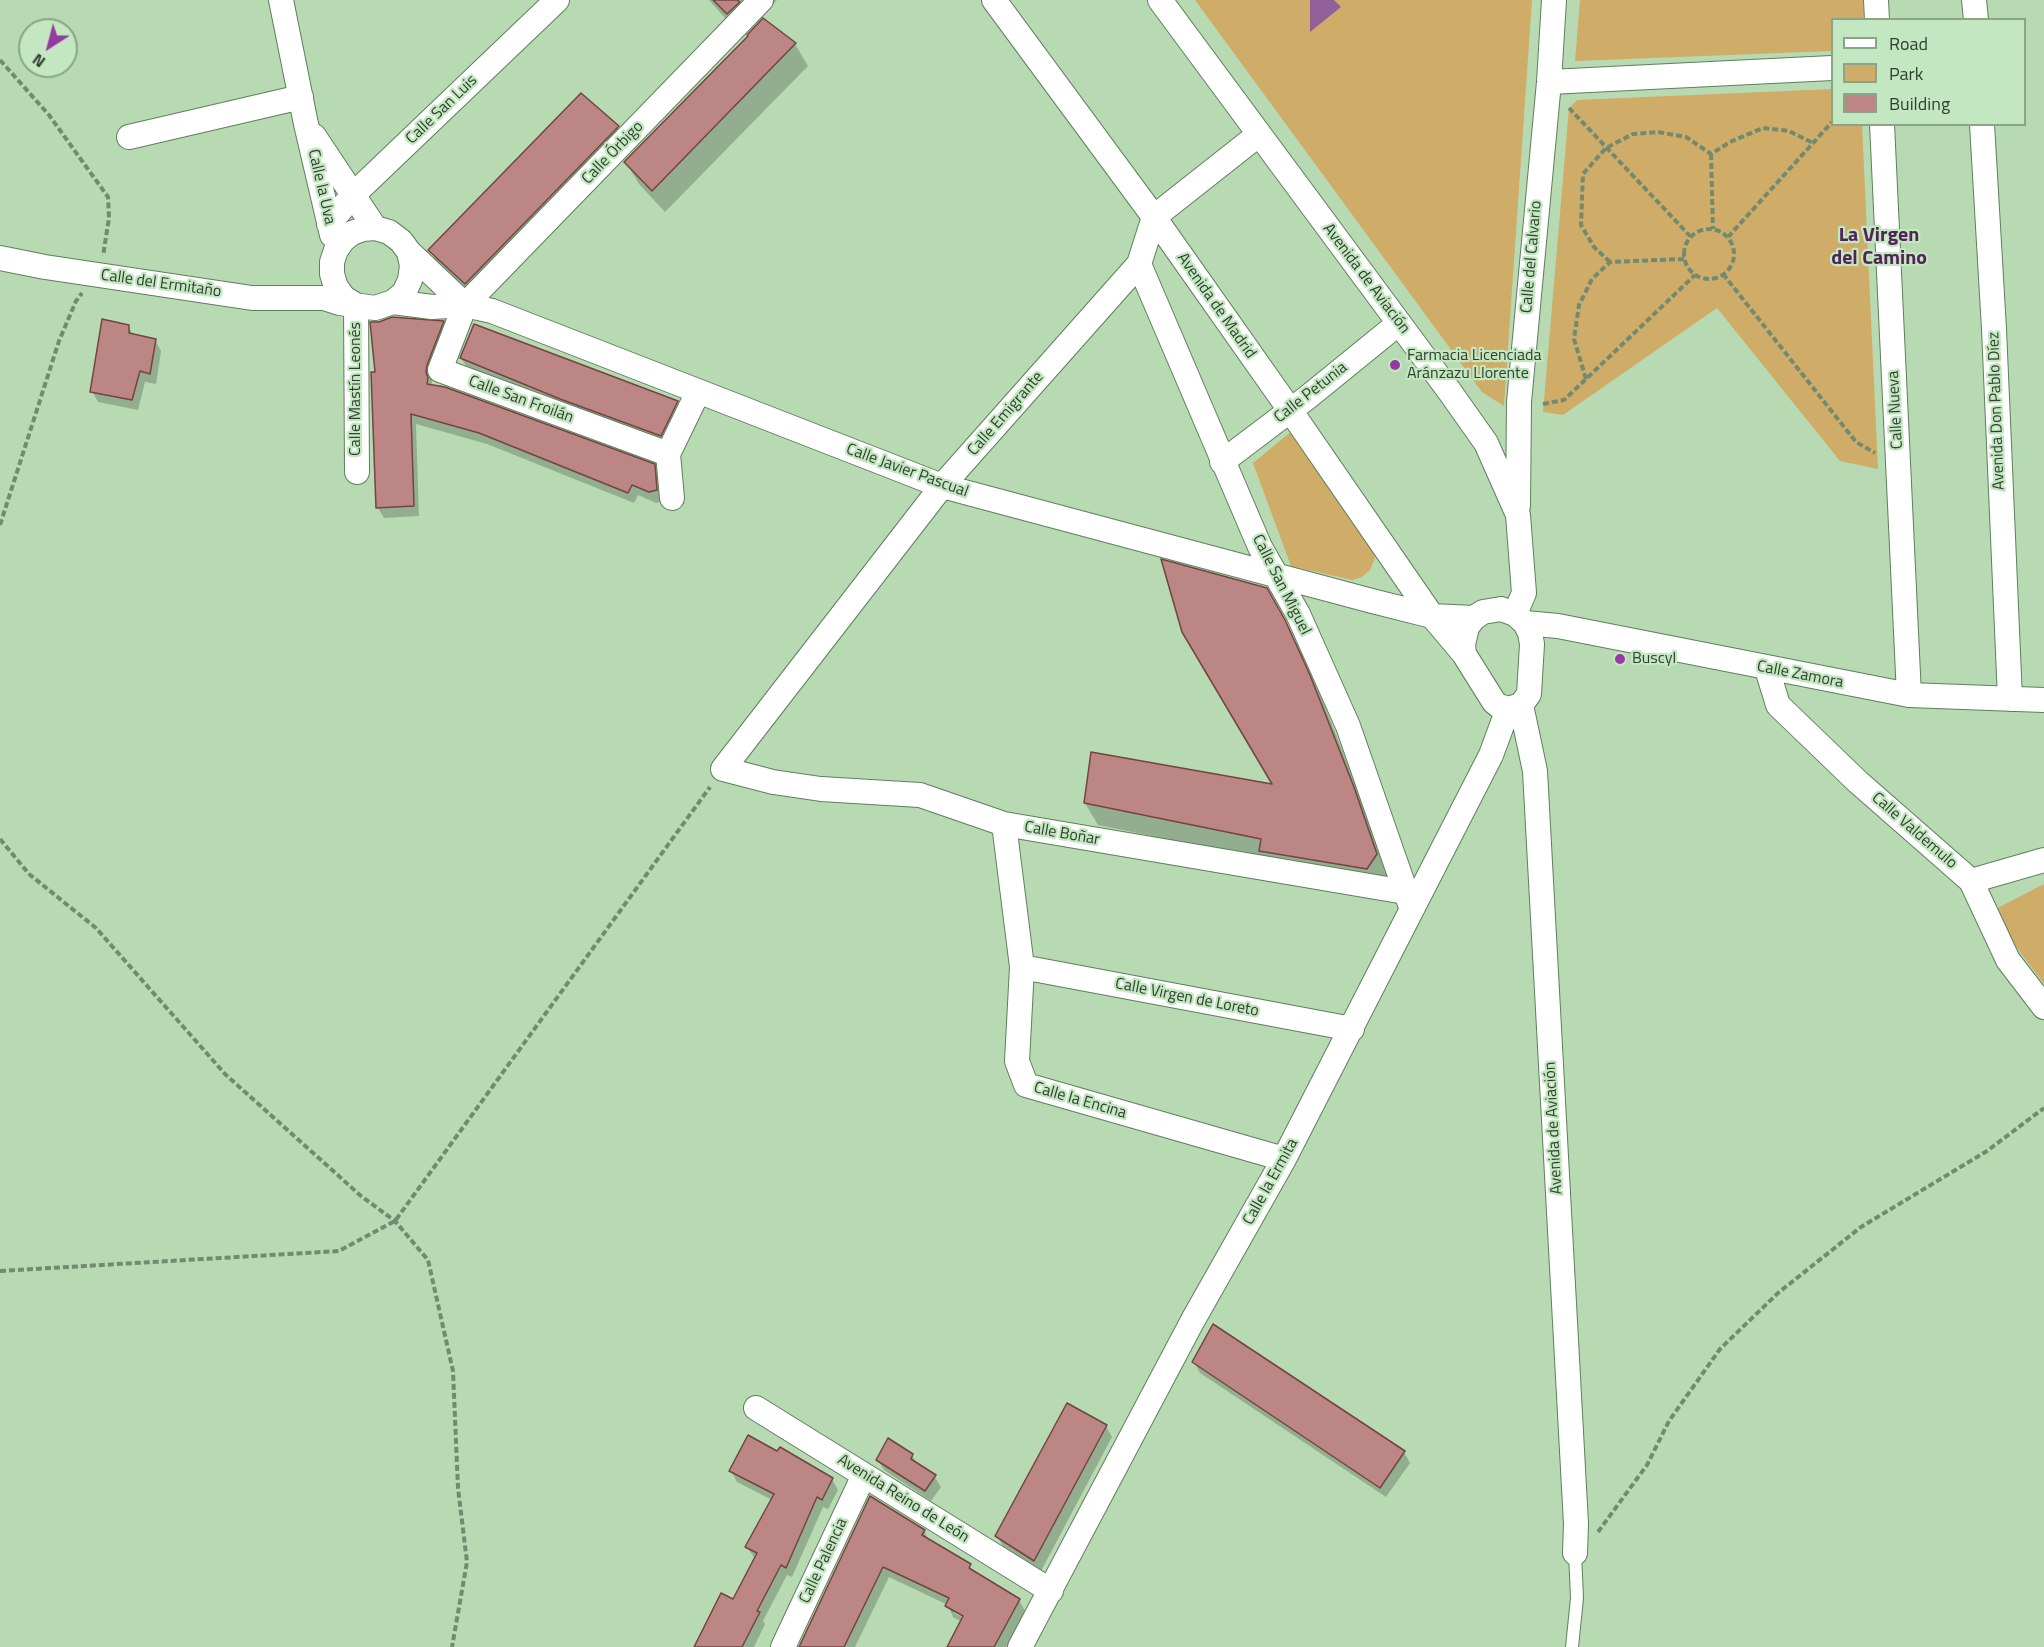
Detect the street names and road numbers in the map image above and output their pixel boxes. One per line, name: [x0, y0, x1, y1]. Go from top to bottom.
street label: Calle San Luis: [402, 71, 482, 149]
street label: Calle Órbigo: [578, 117, 648, 189]
street label: Calle la Uva: [303, 147, 339, 227]
street label: Calle del Calvario: [1518, 200, 1546, 314]
street label: Avenida de Aviación: [1318, 220, 1414, 338]
street label: Avenida de Madrid: [1172, 250, 1260, 362]
street label: Calle del Ermitaño: [100, 266, 222, 302]
street label: Calle Mastín Leonés: [346, 322, 366, 456]
street label: Avenida Don Pablo Díez: [1985, 331, 2009, 491]
street label: Calle Petunia: [1271, 359, 1351, 427]
street label: Calle Emigrante: [964, 368, 1048, 460]
street label: Calle Nueva: [1884, 370, 1908, 450]
street label: Calle San Froilán: [466, 372, 576, 428]
street label: Calle Javier Pascual: [843, 440, 971, 502]
street label: Calle San Miguel: [1247, 532, 1315, 638]
street label: Calle Zamora: [1755, 657, 1845, 693]
street label: Calle Valdemulo: [1867, 789, 1961, 873]
street label: Calle Boñar: [1023, 818, 1101, 850]
street label: Calle Virgen de Loreto: [1114, 975, 1260, 1021]
street label: Avenida de Aviación: [1541, 1061, 1567, 1195]
street label: Calle la Encina: [1031, 1079, 1129, 1123]
street label: Calle la Ermita: [1239, 1135, 1303, 1229]
street label: Avenida Reino de León: [834, 1451, 972, 1547]
street label: Calle Palencia: [796, 1515, 852, 1607]

